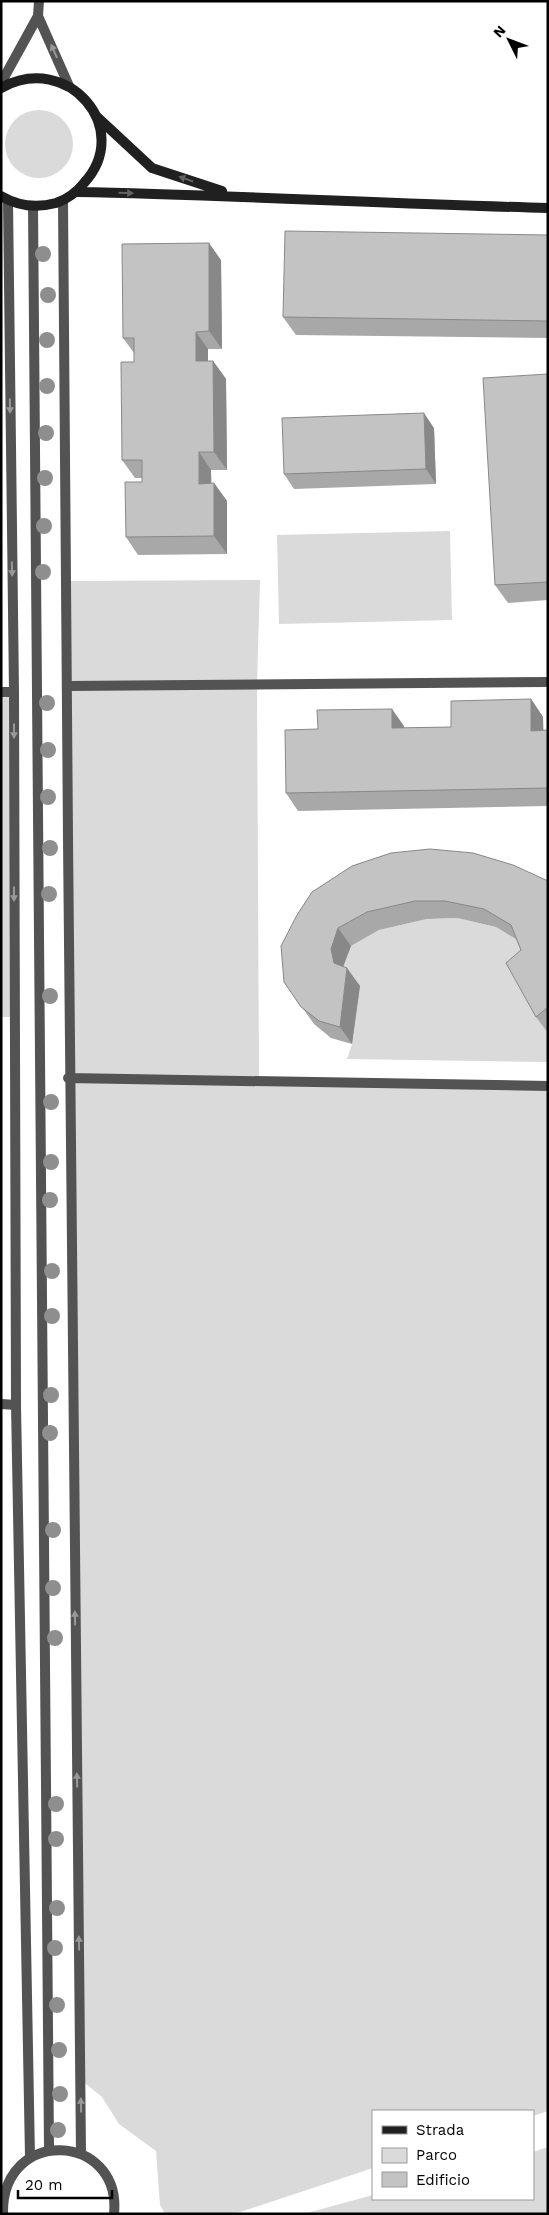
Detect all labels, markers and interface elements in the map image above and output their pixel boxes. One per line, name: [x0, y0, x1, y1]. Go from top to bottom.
north arrow: [484, 15, 534, 65]
text: N: [490, 22, 509, 41]
one-way arrow: [49, 44, 57, 58]
one-way arrow: [179, 175, 194, 182]
one-way arrow: [118, 189, 134, 197]
one-way arrow: [6, 398, 14, 414]
one-way arrow: [8, 561, 16, 577]
one-way arrow: [10, 723, 18, 739]
one-way arrow: [10, 886, 18, 902]
one-way arrow: [71, 1609, 79, 1625]
one-way arrow: [73, 1772, 81, 1788]
one-way arrow: [75, 1934, 83, 1950]
one-way arrow: [77, 2097, 85, 2113]
legend: [372, 2110, 534, 2200]
text: Strada: [416, 2121, 465, 2139]
text: Parco: [416, 2146, 457, 2164]
scale bar: [18, 2168, 111, 2200]
text: Edificio: [416, 2171, 470, 2189]
text: 20 m: [25, 2176, 63, 2194]

